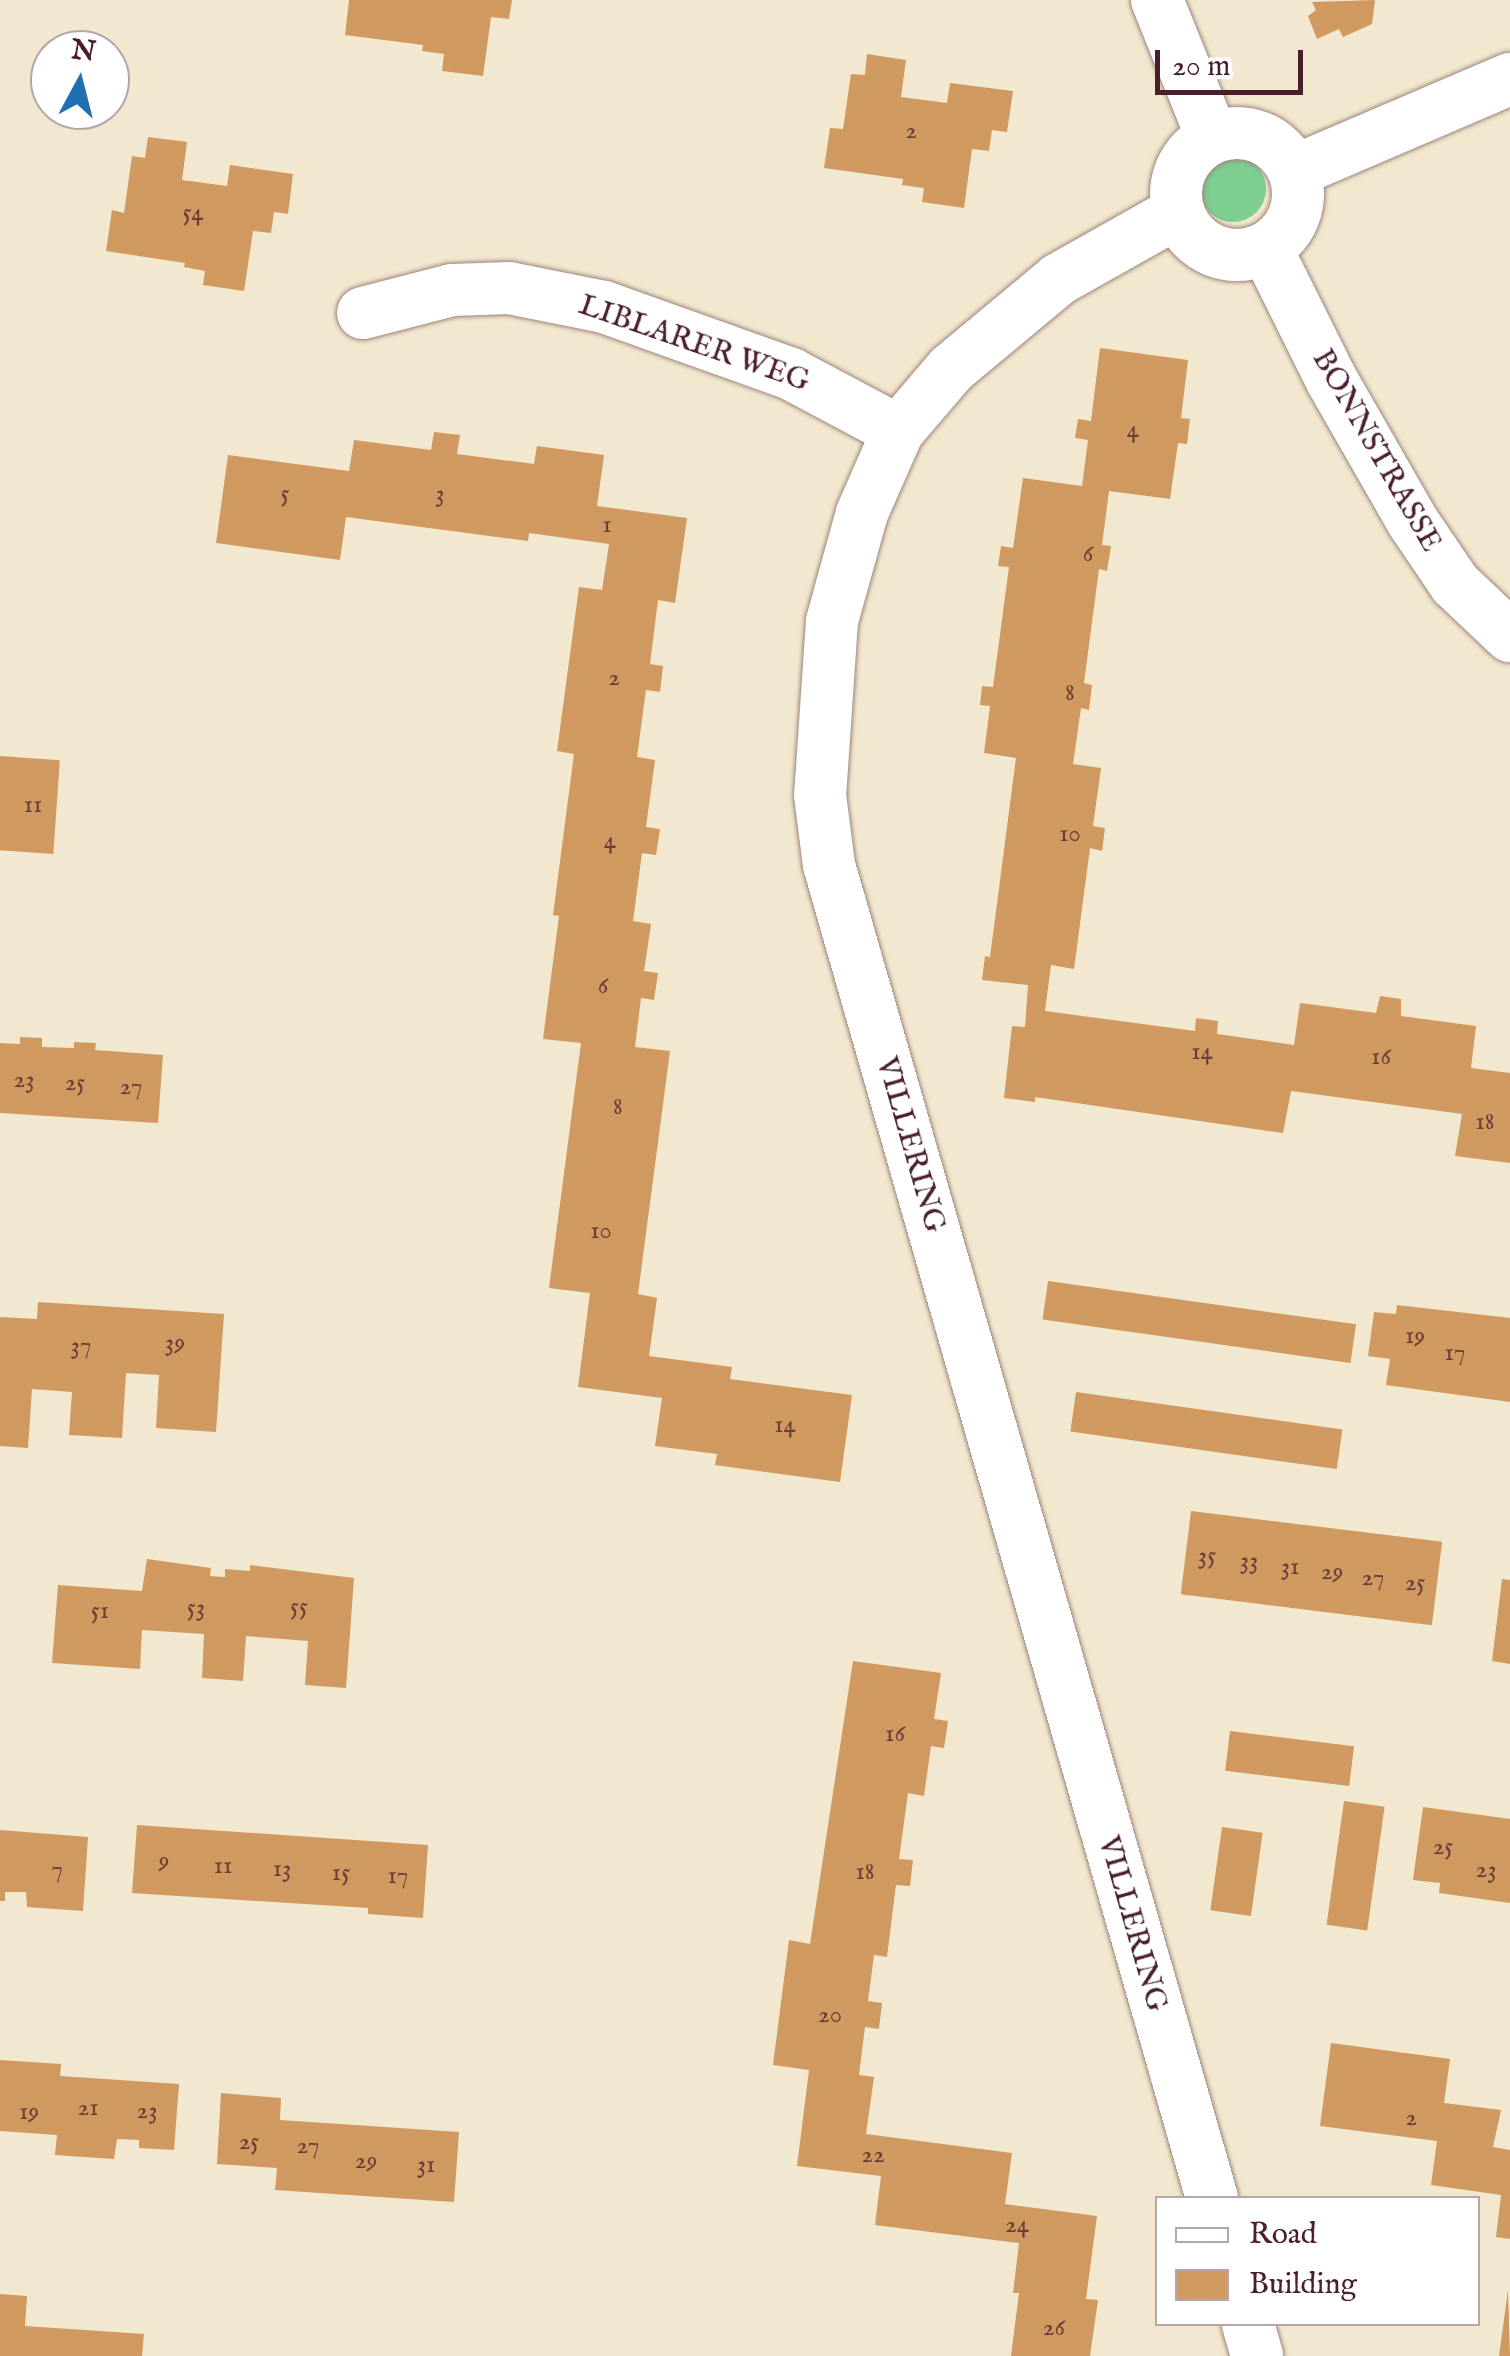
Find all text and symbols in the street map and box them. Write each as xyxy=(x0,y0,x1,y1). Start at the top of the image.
north arrow xyxy=(30,30,130,130)
scale bar xyxy=(1160,30,1308,92)
text: N xyxy=(69,33,98,71)
text: 20 m xyxy=(1172,48,1231,86)
house number: 2 xyxy=(905,116,917,146)
house number: 54 xyxy=(182,198,204,228)
street label: LIBLARER WEG xyxy=(574,288,814,400)
street label: BONNSTRASSE xyxy=(1304,343,1448,559)
house number: 4 xyxy=(1127,415,1139,445)
house number: 5 xyxy=(280,479,290,509)
house number: 3 xyxy=(435,479,445,509)
house number: 1 xyxy=(602,510,612,540)
house number: 6 xyxy=(1083,539,1093,569)
house number: 2 xyxy=(608,663,620,693)
house number: 8 xyxy=(1065,678,1075,708)
house number: 11 xyxy=(24,790,42,820)
house number: 10 xyxy=(1059,819,1081,849)
house number: 4 xyxy=(604,826,616,856)
house number: 6 xyxy=(598,971,608,1001)
house number: 14 xyxy=(1191,1037,1213,1067)
house number: 16 xyxy=(1371,1042,1391,1072)
street label: VILLERING xyxy=(868,1053,952,1237)
house number: 23 xyxy=(13,1065,35,1095)
house number: 25 xyxy=(65,1068,85,1098)
house number: 27 xyxy=(119,1072,143,1102)
house number: 8 xyxy=(613,1092,623,1122)
house number: 18 xyxy=(1475,1107,1495,1137)
house number: 10 xyxy=(590,1216,612,1246)
house number: 19 xyxy=(1405,1321,1425,1351)
house number: 39 xyxy=(165,1328,185,1358)
house number: 37 xyxy=(70,1331,92,1361)
house number: 17 xyxy=(1444,1338,1466,1368)
house number: 14 xyxy=(774,1410,796,1440)
house number: 35 xyxy=(1198,1541,1216,1571)
house number: 33 xyxy=(1240,1546,1258,1576)
house number: 31 xyxy=(1281,1552,1299,1582)
house number: 29 xyxy=(1321,1557,1343,1587)
house number: 27 xyxy=(1361,1563,1385,1593)
house number: 25 xyxy=(1405,1568,1425,1598)
house number: 55 xyxy=(290,1592,308,1622)
house number: 53 xyxy=(187,1593,205,1623)
house number: 51 xyxy=(91,1596,109,1626)
house number: 16 xyxy=(885,1719,905,1749)
street label: VILLERING xyxy=(1090,1832,1174,2016)
house number: 25 xyxy=(1433,1832,1453,1862)
house number: 9 xyxy=(159,1846,169,1876)
house number: 11 xyxy=(214,1851,232,1881)
house number: 13 xyxy=(273,1854,291,1884)
house number: 7 xyxy=(51,1855,63,1885)
house number: 23 xyxy=(1475,1855,1497,1885)
house number: 18 xyxy=(855,1857,875,1887)
house number: 15 xyxy=(332,1858,350,1888)
house number: 17 xyxy=(387,1861,409,1891)
house number: 20 xyxy=(818,2000,842,2030)
house number: 21 xyxy=(77,2093,99,2123)
house number: 23 xyxy=(136,2096,158,2126)
house number: 19 xyxy=(19,2097,39,2127)
house number: 2 xyxy=(1405,2103,1417,2133)
house number: 25 xyxy=(239,2127,259,2157)
house number: 27 xyxy=(296,2131,320,2161)
house number: 22 xyxy=(861,2140,885,2170)
house number: 29 xyxy=(355,2146,377,2176)
house number: 31 xyxy=(417,2150,435,2180)
legend xyxy=(1155,2196,1480,2326)
house number: 24 xyxy=(1005,2210,1029,2240)
text: Road xyxy=(1249,2216,1317,2254)
text: Building xyxy=(1249,2266,1357,2304)
house number: 26 xyxy=(1043,2313,1065,2343)

